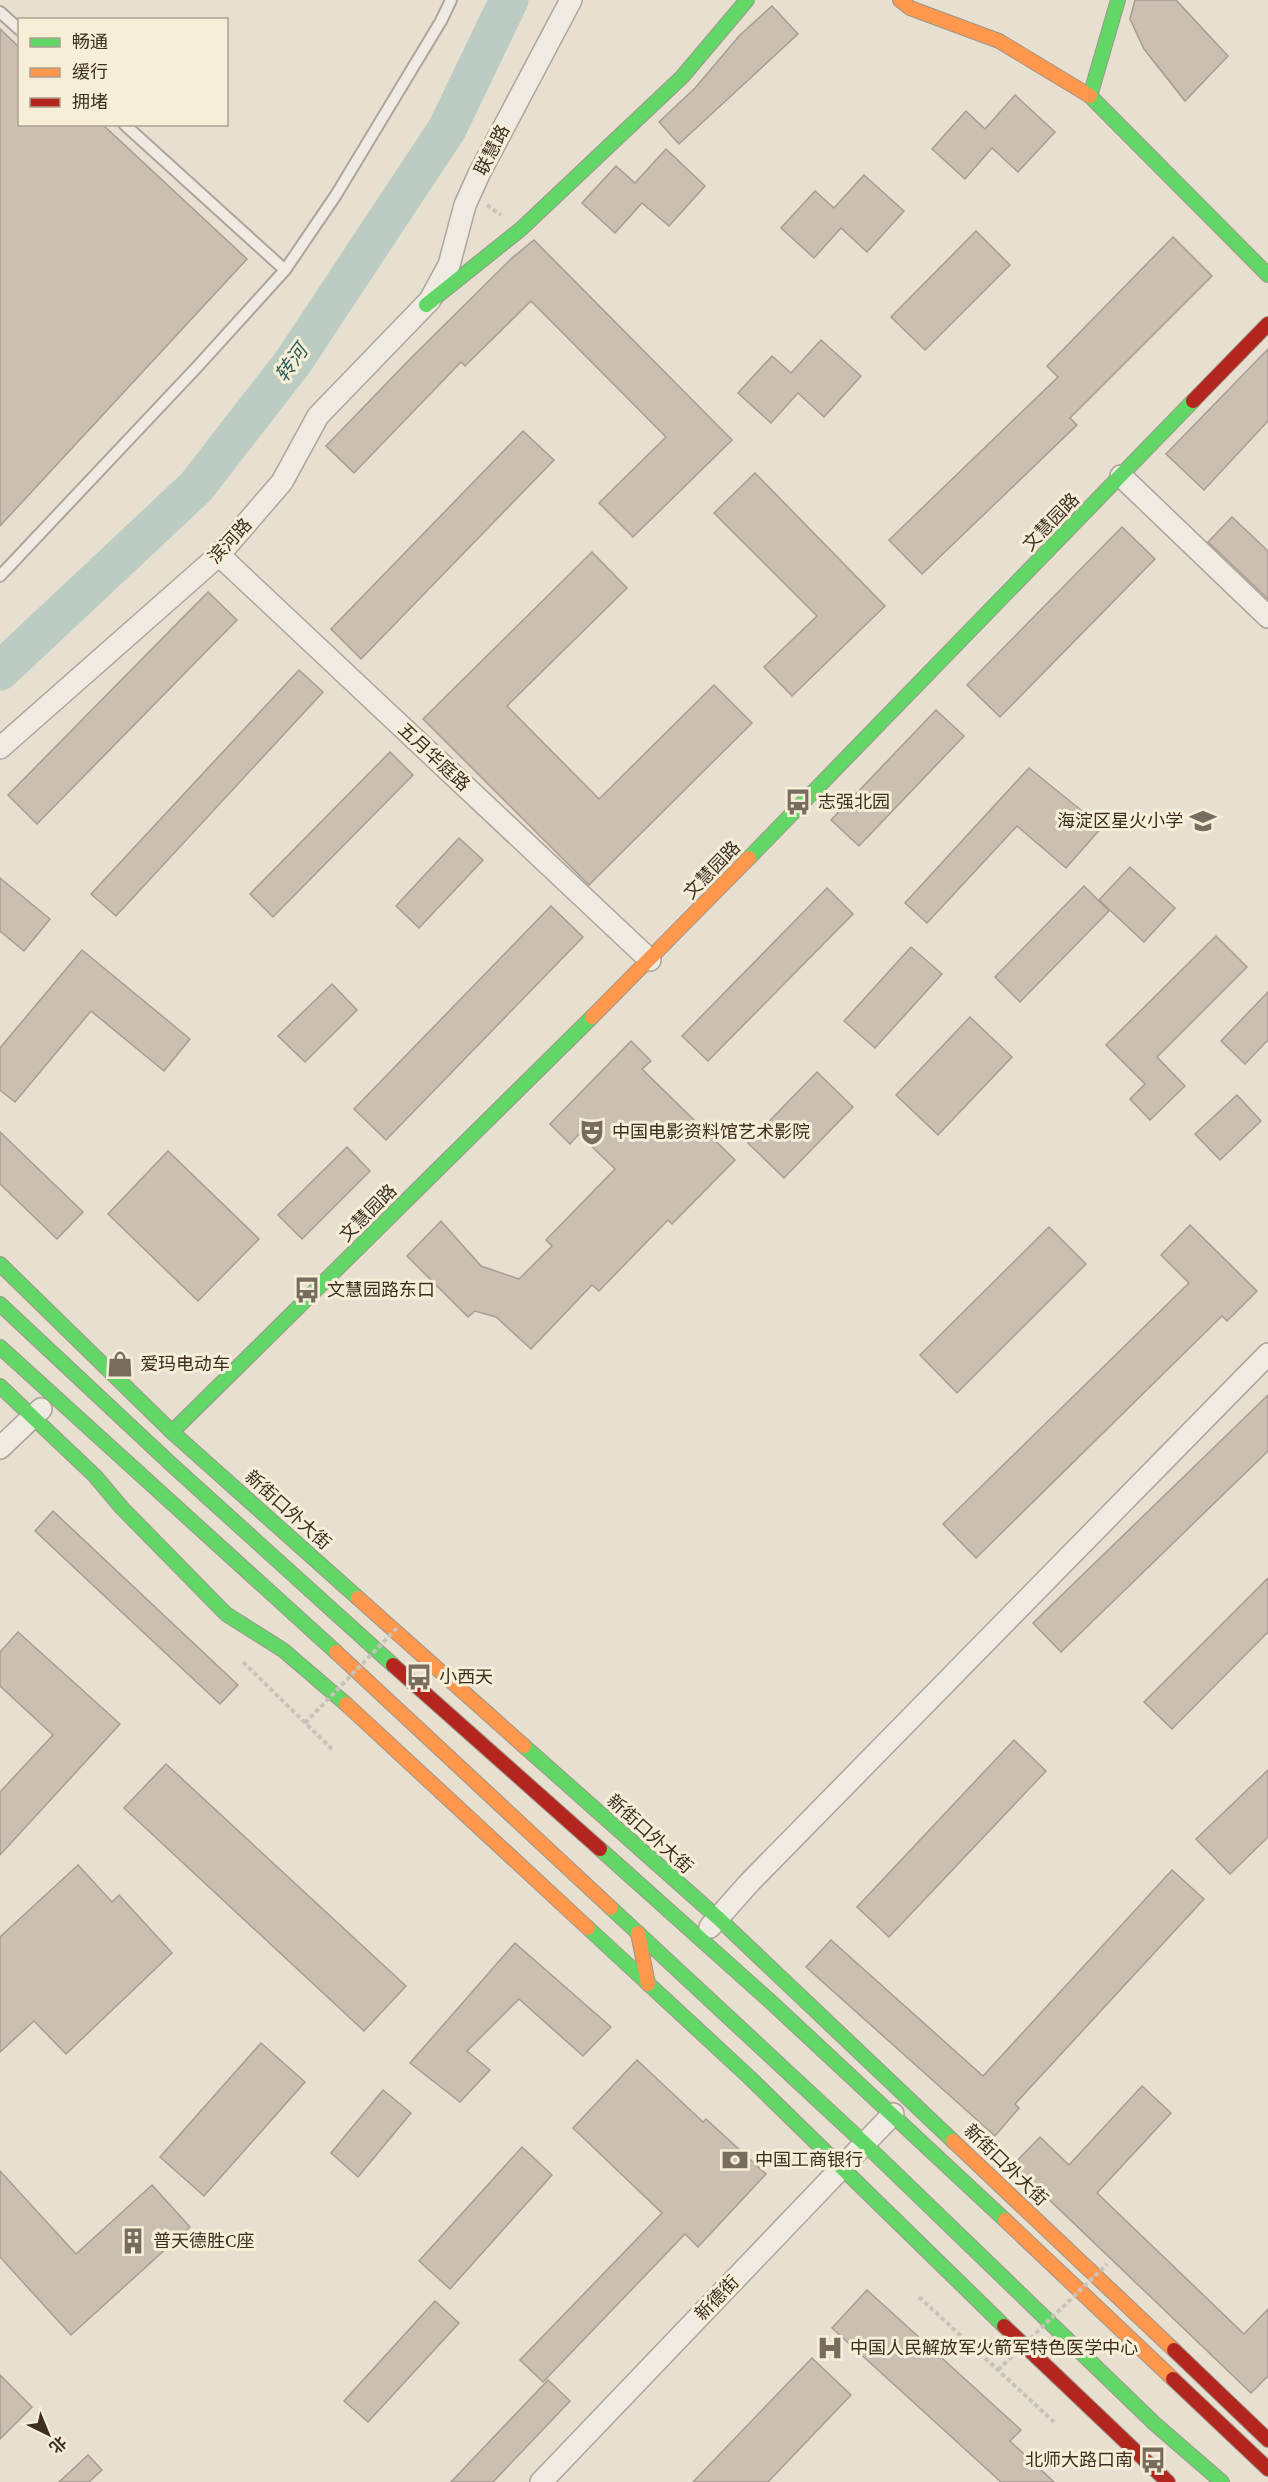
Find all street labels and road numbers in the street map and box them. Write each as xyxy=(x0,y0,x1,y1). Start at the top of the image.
street label: 联慧路 xyxy=(468,120,515,180)
street label: 文慧园路 xyxy=(1017,487,1085,556)
street label: 滨河路 xyxy=(202,512,257,569)
street label: 五月华庭路 xyxy=(393,717,476,796)
street label: 文慧园路 xyxy=(678,835,746,904)
street label: 文慧园路 xyxy=(333,1178,402,1247)
street label: 新街口外大街 xyxy=(240,1464,337,1555)
street label: 新街口外大街 xyxy=(602,1788,699,1879)
street label: 新街口外大街 xyxy=(959,2118,1054,2211)
street label: 新德街 xyxy=(689,2270,744,2326)

